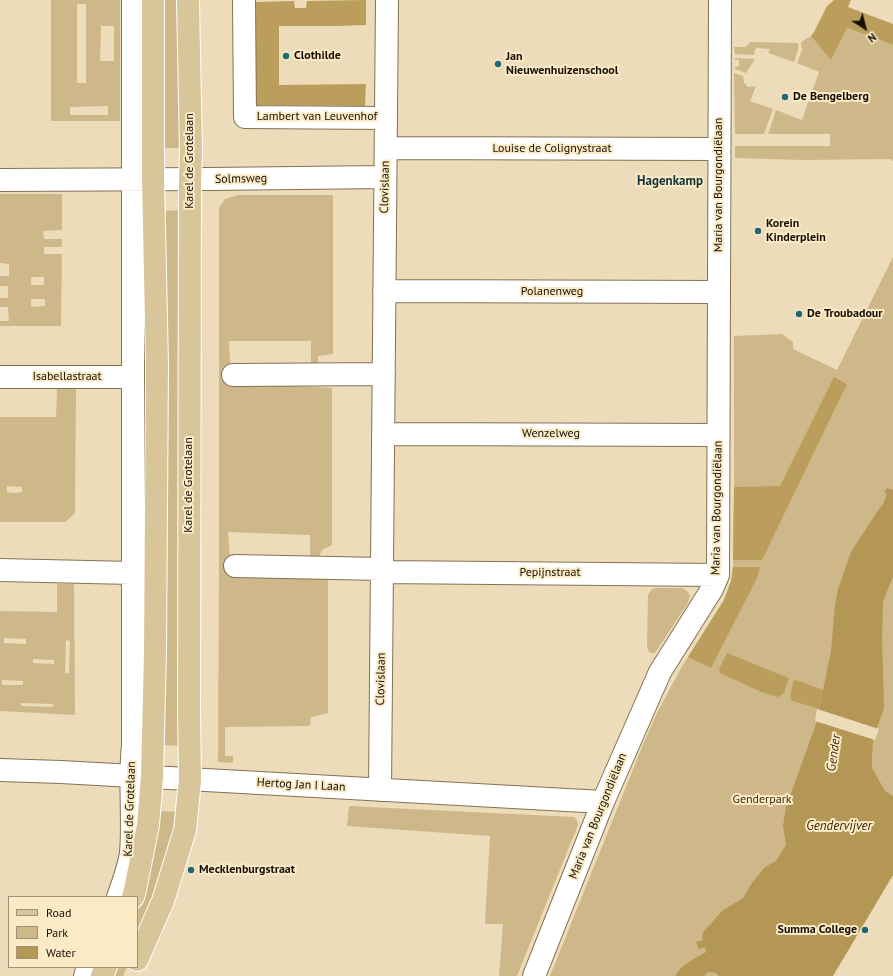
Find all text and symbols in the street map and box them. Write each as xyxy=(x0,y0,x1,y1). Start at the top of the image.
north arrow xyxy=(845,8,885,48)
text: N xyxy=(865,30,879,45)
place label: Clothilde xyxy=(294,49,341,63)
place label: Jan Nieuwenhuizenschool xyxy=(506,50,618,78)
marker: Clothilde xyxy=(281,51,291,61)
marker: Jan Nieuwenhuizenschool xyxy=(493,59,503,69)
place label: De Bengelberg xyxy=(793,90,869,104)
marker: De Bengelberg xyxy=(780,92,790,102)
street label: Lambert van Leuvenhof xyxy=(257,110,377,124)
street label: Karel de Grotelaan xyxy=(183,113,197,209)
street label: Maria van Bourgondiëlaan xyxy=(712,118,726,252)
street label: Louise de Colignystraat xyxy=(492,142,612,156)
street label: Clovislaan xyxy=(377,161,393,213)
street label: Solmsweg xyxy=(215,171,267,187)
district label: Hagenkamp xyxy=(637,173,703,189)
place label: Korein Kinderplein xyxy=(766,217,826,245)
marker: Korein Kinderplein xyxy=(753,226,763,236)
street label: Polanenweg xyxy=(521,285,583,299)
place label: De Troubadour xyxy=(807,307,883,321)
marker: De Troubadour xyxy=(794,309,804,319)
street label: Isabellastraat xyxy=(32,370,102,384)
street label: Wenzelweg xyxy=(522,427,580,441)
street label: Karel de Grotelaan xyxy=(182,437,196,533)
street label: Maria van Bourgondiëlaan xyxy=(709,441,725,575)
street label: Pepijnstraat xyxy=(519,566,581,580)
street label: Clovislaan xyxy=(373,653,389,705)
water label: Gender xyxy=(824,733,844,773)
street label: Maria van Bourgondiëlaan xyxy=(566,751,630,881)
street label: Karel de Grotelaan xyxy=(121,761,139,857)
street label: Hertog Jan I Laan xyxy=(256,775,346,795)
park label: Genderpark xyxy=(733,793,791,807)
water label: Gendervijver xyxy=(806,818,872,834)
place label: Mecklenburgstraat xyxy=(199,863,295,877)
marker: Mecklenburgstraat xyxy=(186,865,196,875)
legend xyxy=(8,896,138,968)
text: Road xyxy=(46,905,71,920)
place label: Summa College xyxy=(778,923,857,937)
text: Park xyxy=(46,925,68,940)
marker: Summa College xyxy=(860,925,870,935)
text: Water xyxy=(46,945,76,960)

